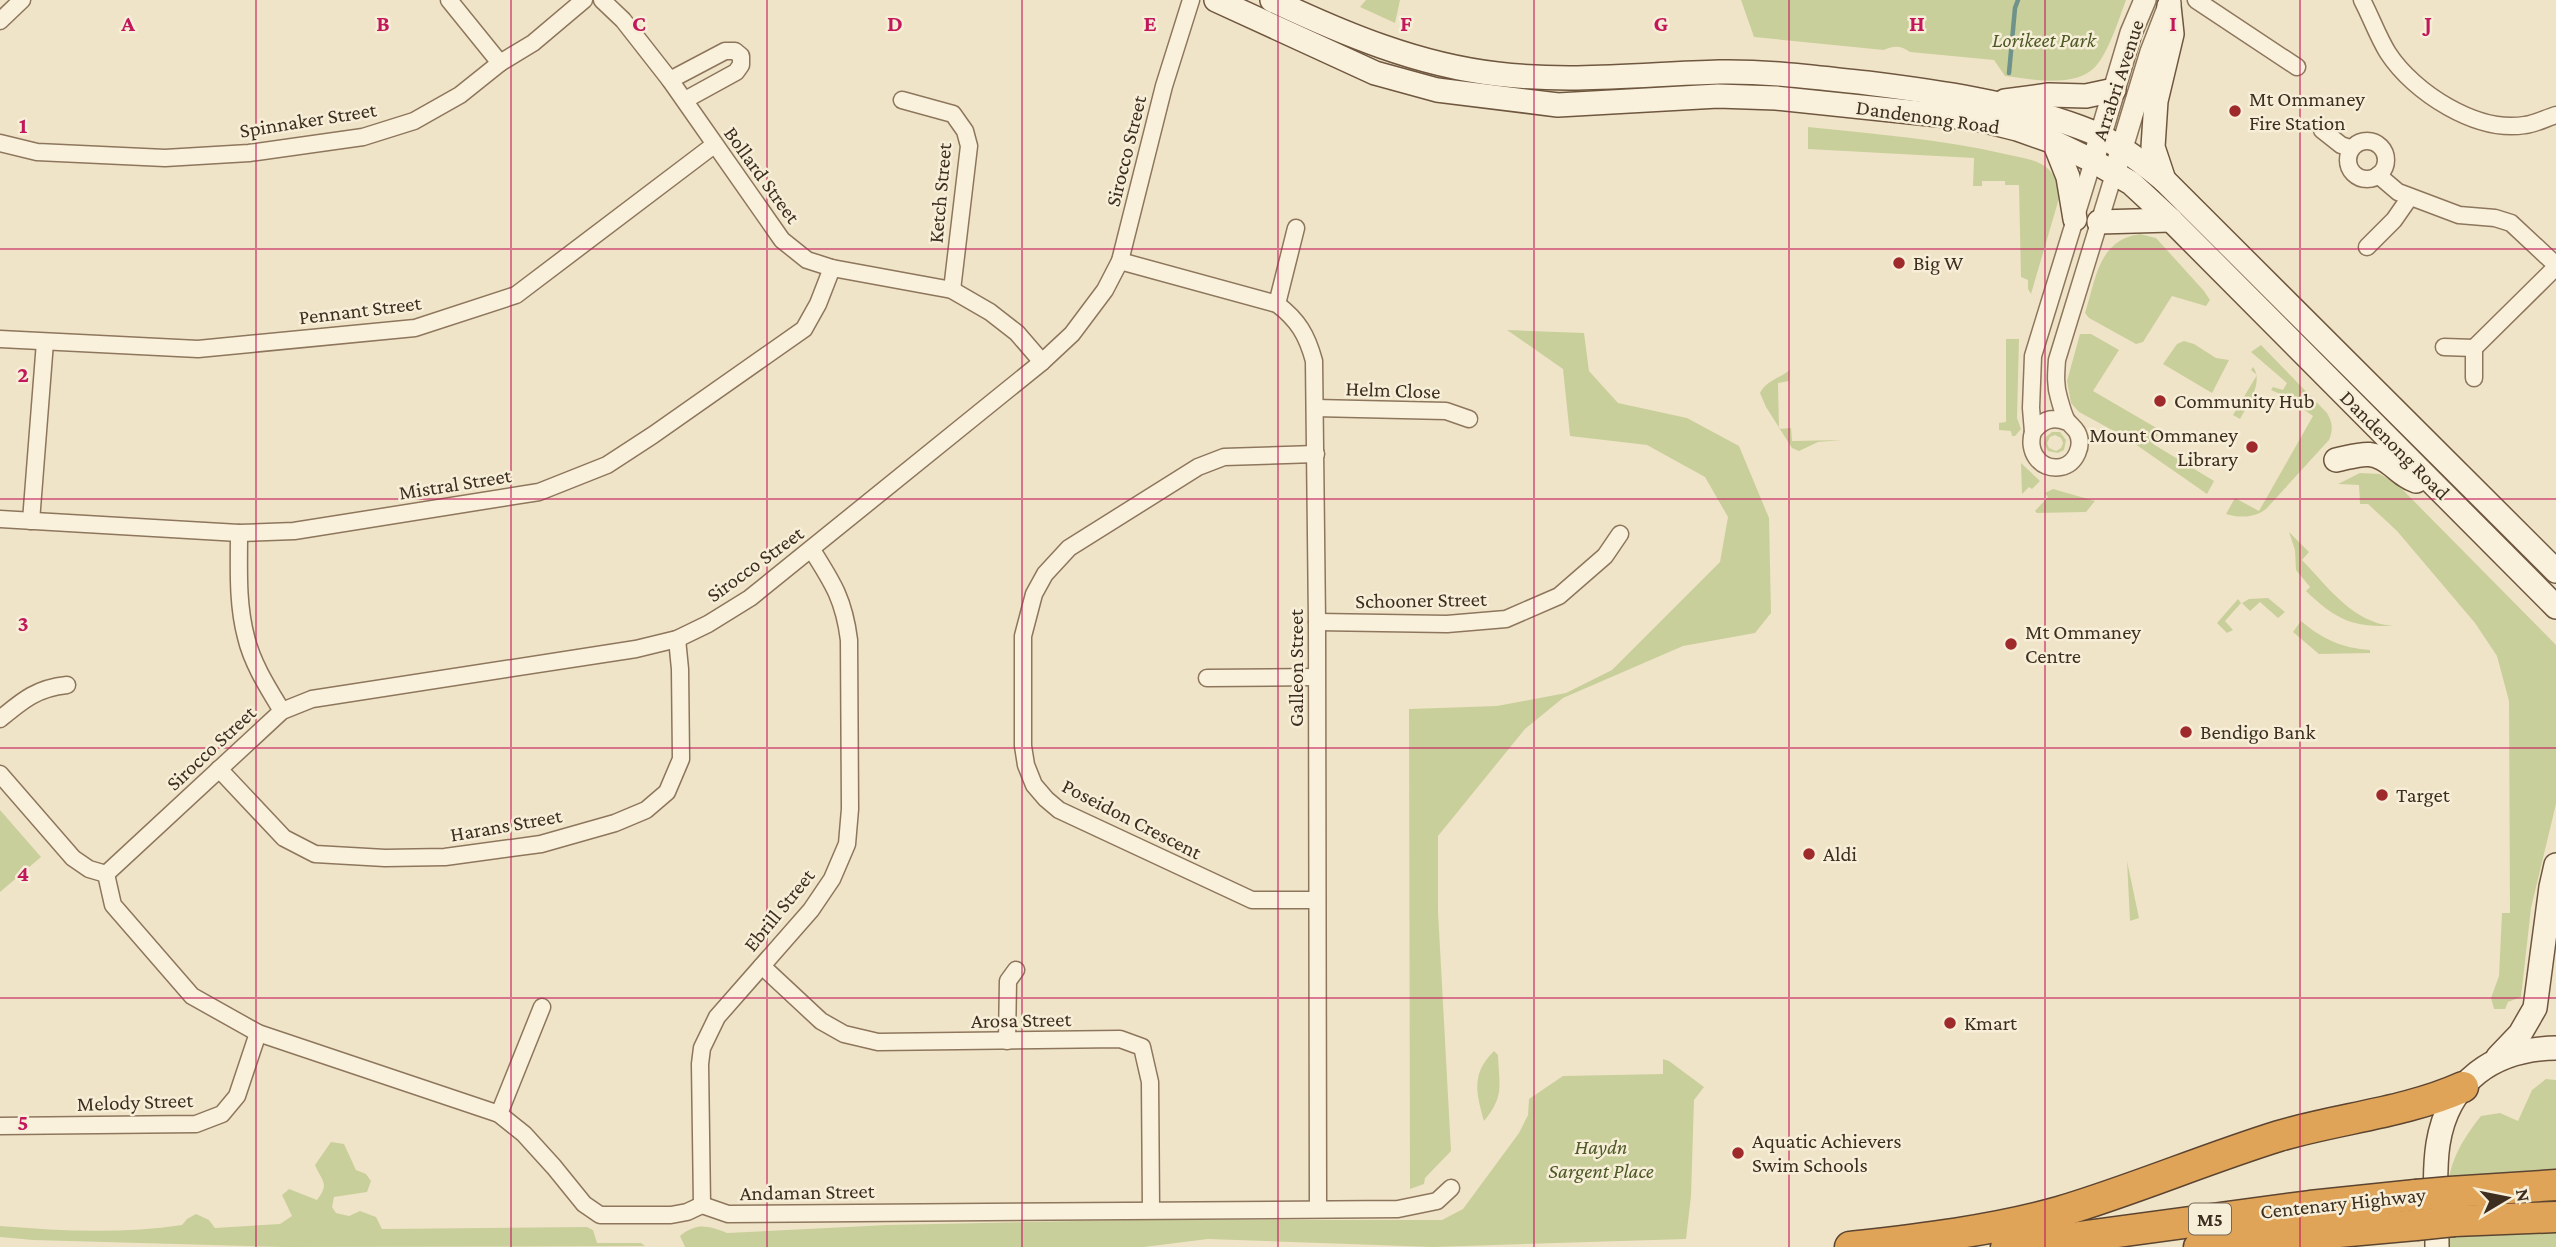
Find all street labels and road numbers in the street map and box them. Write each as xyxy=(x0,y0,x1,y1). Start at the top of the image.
street label: Arrabri Avenue xyxy=(2087,17,2149,143)
street label: Sirocco Street xyxy=(1101,92,1152,209)
street label: Dandenong Road xyxy=(1855,95,2001,139)
street label: Spinnaker Street xyxy=(238,97,379,143)
street label: Bollard Street xyxy=(719,122,806,229)
street label: Ketch Street xyxy=(924,141,956,244)
street label: Pennant Street xyxy=(297,290,424,329)
street label: Helm Close xyxy=(1345,376,1441,404)
street label: Dandenong Road xyxy=(2335,385,2455,505)
street label: Mistral Street xyxy=(397,463,514,505)
street label: Sirocco Street xyxy=(702,520,809,607)
street label: Schooner Street xyxy=(1355,587,1488,613)
street label: Galleon Street xyxy=(1284,608,1308,727)
street label: Sirocco Street xyxy=(161,700,261,795)
street label: Poseidon Crescent xyxy=(1058,774,1207,865)
street label: Harans Street xyxy=(448,803,565,847)
street label: Ebrill Street xyxy=(738,863,820,956)
street label: Arosa Street xyxy=(971,1007,1072,1033)
street label: Melody Street xyxy=(76,1088,195,1116)
street label: Andaman Street xyxy=(739,1179,876,1205)
street label: Centenary Highway xyxy=(2259,1182,2427,1224)
road number: M5 xyxy=(2189,1204,2231,1234)

